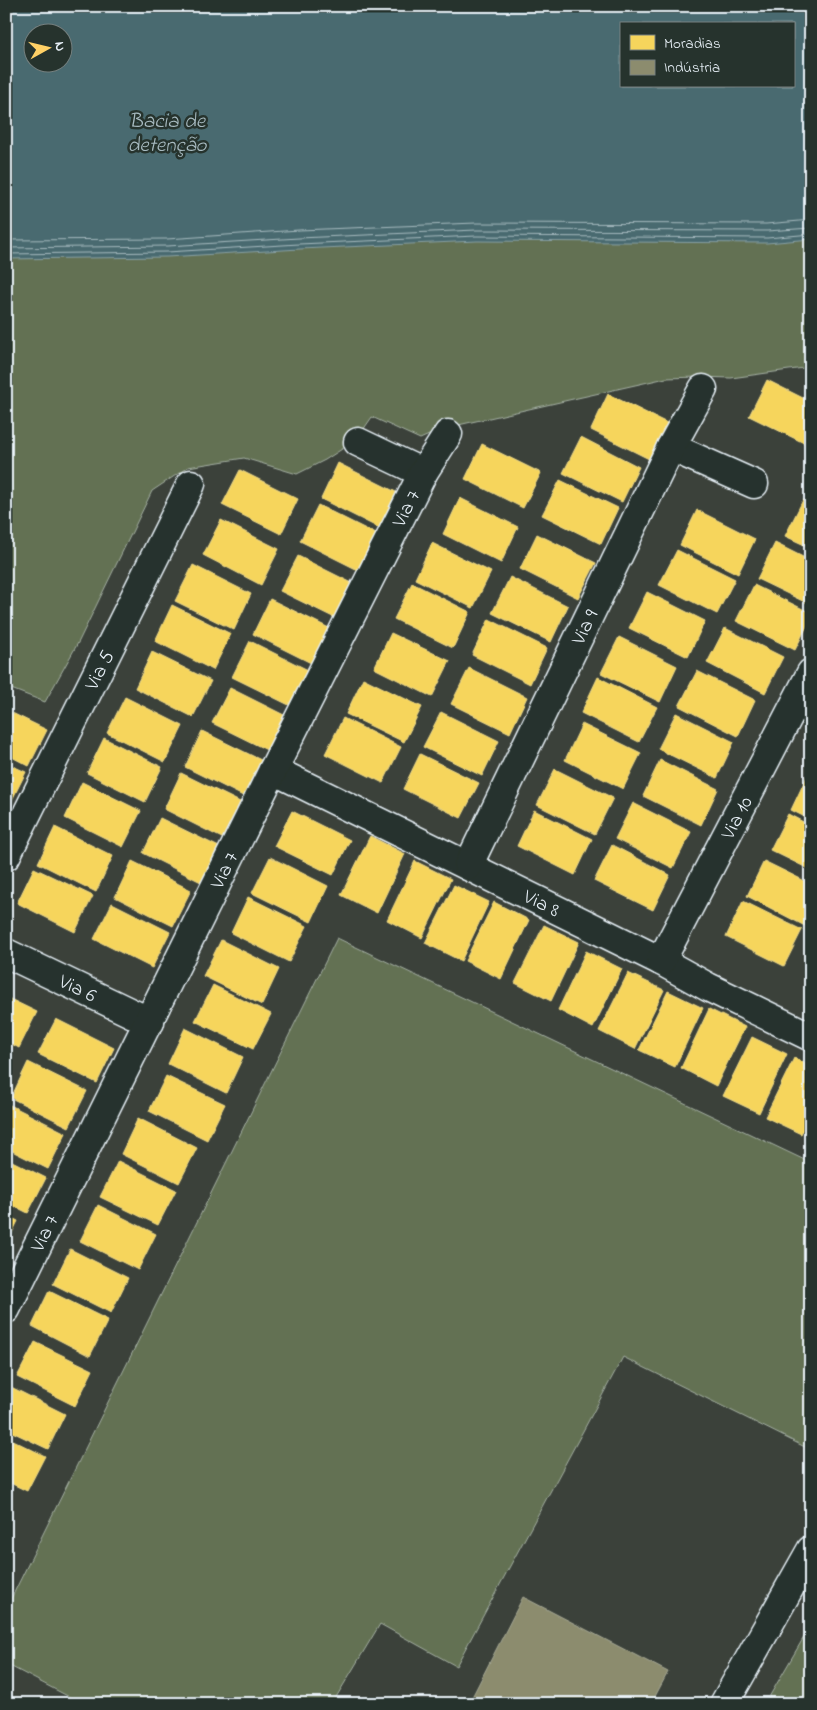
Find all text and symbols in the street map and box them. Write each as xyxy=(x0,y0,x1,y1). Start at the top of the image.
north arrow xyxy=(22,22,72,72)
legend xyxy=(620,22,794,88)
text: Moradias xyxy=(664,33,721,55)
text: N xyxy=(48,40,70,53)
text: Indústria xyxy=(664,57,720,79)
water label: Bacia de detenção xyxy=(128,107,208,161)
street label: Via 7 xyxy=(386,486,429,534)
street label: Via 9 xyxy=(565,605,607,651)
street label: Via 5 xyxy=(78,646,123,697)
street label: Via 10 xyxy=(714,792,761,846)
street label: Via 7 xyxy=(204,848,247,895)
street label: Via 8 xyxy=(517,883,564,926)
street label: Via 6 xyxy=(52,968,101,1011)
street label: Via 7 xyxy=(24,1210,67,1258)

